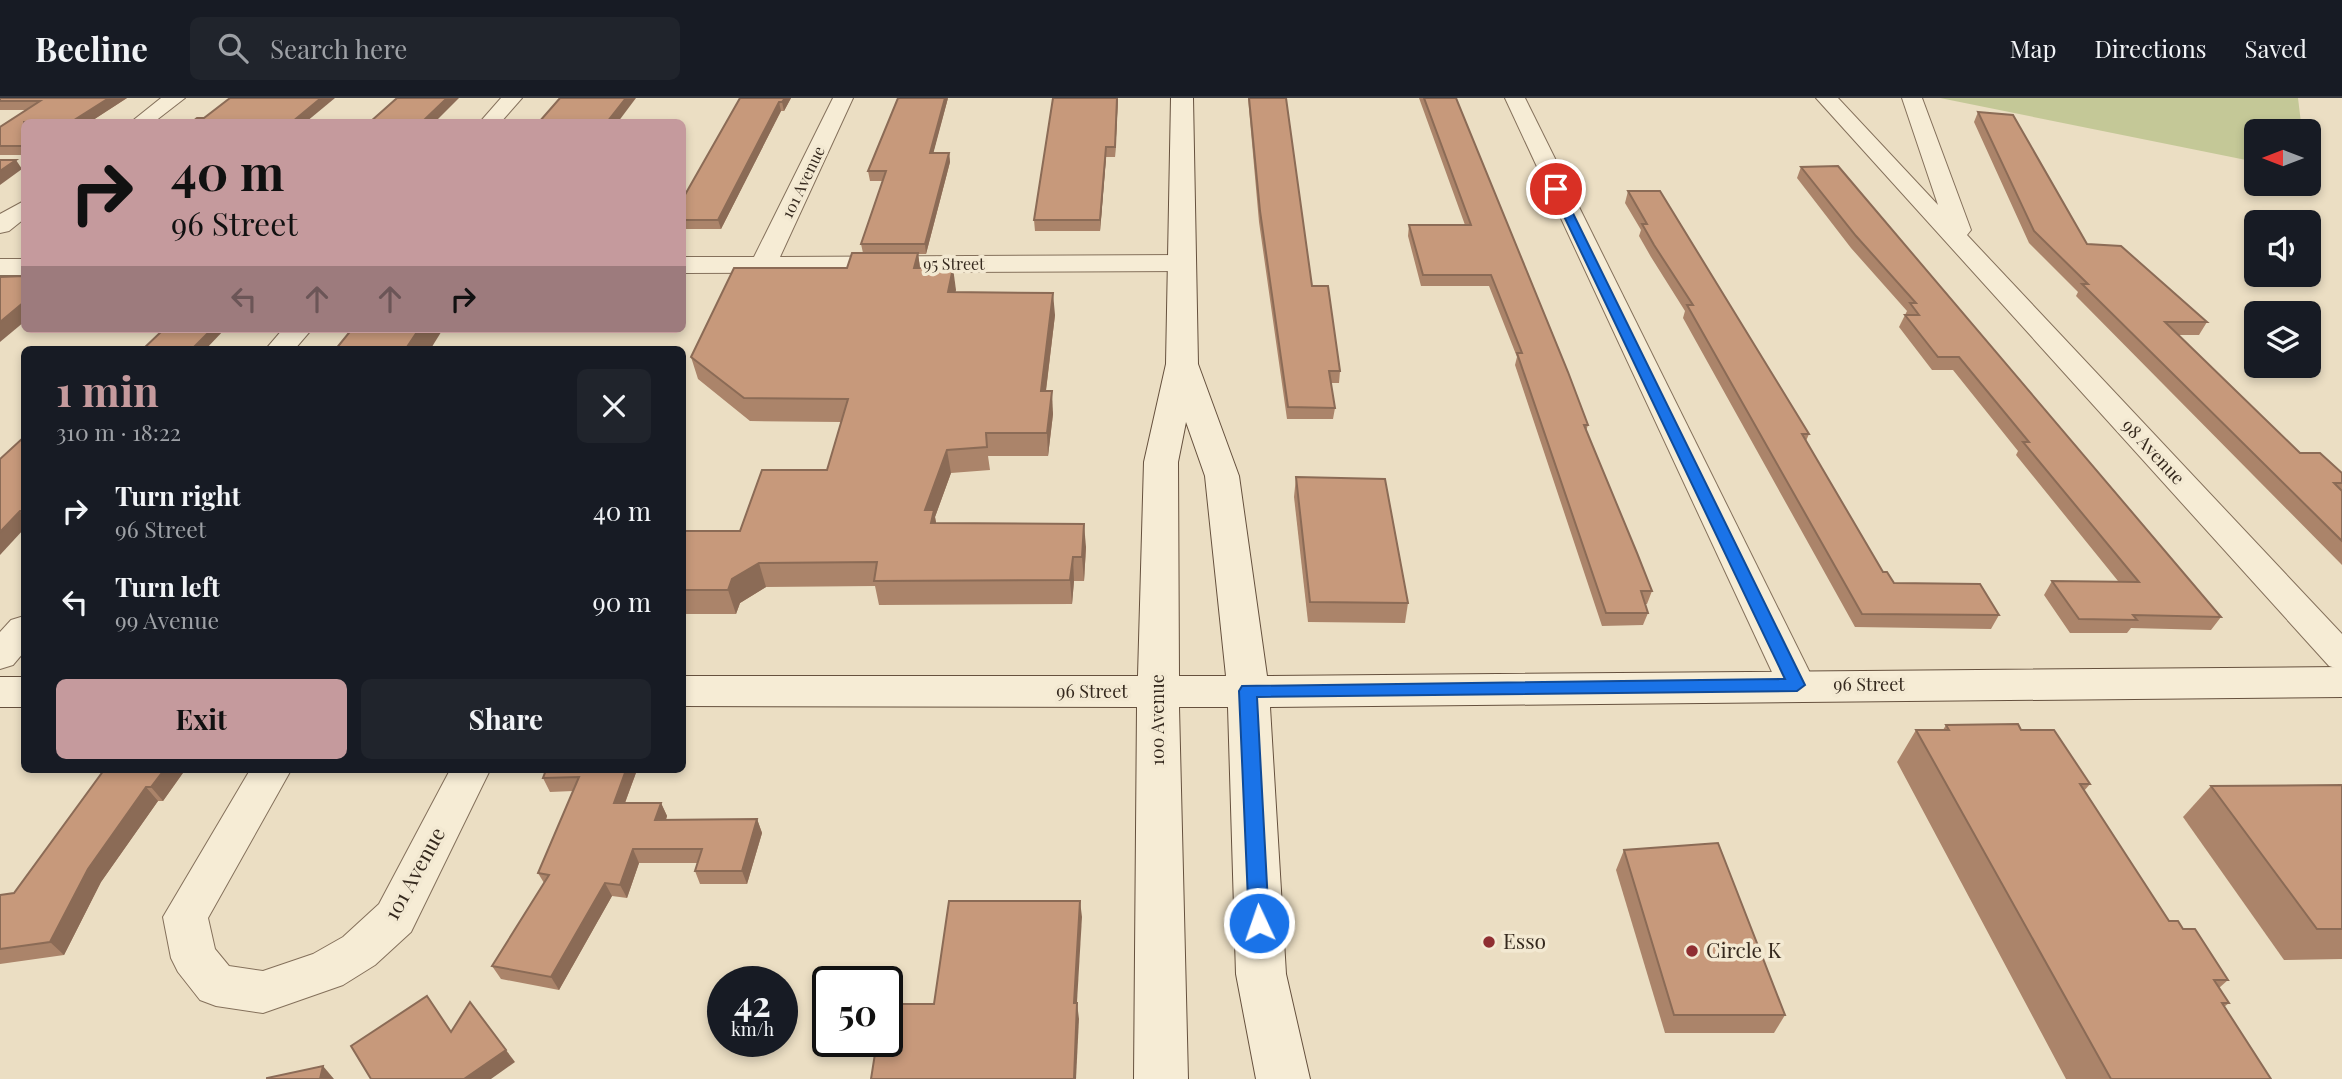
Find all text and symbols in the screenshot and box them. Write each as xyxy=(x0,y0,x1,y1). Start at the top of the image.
search box xyxy=(190,17,680,80)
text: Beeline xyxy=(35,26,148,70)
icon: search xyxy=(214,29,252,67)
text: Search here xyxy=(270,31,407,66)
text: Map xyxy=(2010,32,2056,64)
text: Directions xyxy=(2094,32,2207,64)
text: Saved xyxy=(2245,32,2307,64)
north arrow xyxy=(2244,119,2320,196)
map controls xyxy=(2244,119,2321,378)
text: 40 m xyxy=(171,138,284,203)
street label: 101 Avenue xyxy=(776,142,829,221)
icon: right xyxy=(56,147,147,238)
pin xyxy=(1526,159,1586,219)
icon: arrive xyxy=(1537,170,1575,208)
text: 96 Street xyxy=(171,201,298,244)
button: sound xyxy=(2244,210,2321,287)
street label: 95 Street xyxy=(923,253,985,274)
icon: left xyxy=(225,280,263,318)
icon: ahead xyxy=(298,280,336,318)
icon: ahead xyxy=(371,280,409,318)
icon: right xyxy=(444,280,482,318)
button: layers xyxy=(2244,301,2321,378)
text: 1 min xyxy=(56,362,159,418)
button: close xyxy=(577,369,651,443)
street label: 98 Avenue xyxy=(2117,413,2190,489)
text: 310 m · 18:22 xyxy=(56,416,181,447)
text: Turn right xyxy=(115,478,241,513)
icon: right xyxy=(56,492,94,530)
text: 40 m xyxy=(593,493,651,528)
text: 96 Street xyxy=(115,513,206,544)
text: Turn left xyxy=(115,569,220,604)
icon: left xyxy=(56,583,94,621)
text: 90 m xyxy=(593,584,651,619)
text: 99 Avenue xyxy=(115,604,219,635)
street label: 96 Street xyxy=(1833,672,1905,696)
street label: 100 Avenue xyxy=(1145,674,1169,766)
button: Exit xyxy=(56,679,347,759)
button: Share xyxy=(361,679,651,759)
street label: 96 Street xyxy=(1056,679,1128,703)
street label: 101 Avenue xyxy=(376,822,450,924)
position arrow xyxy=(1222,886,1296,960)
place label: Esso xyxy=(1503,926,1546,954)
marker: Esso xyxy=(1481,934,1497,950)
place label: Circle K xyxy=(1706,935,1781,963)
marker: Circle K xyxy=(1684,943,1700,959)
speed limit sign: 50 xyxy=(812,966,903,1057)
text: 42 xyxy=(734,979,771,1026)
text: km/h xyxy=(731,1017,774,1041)

